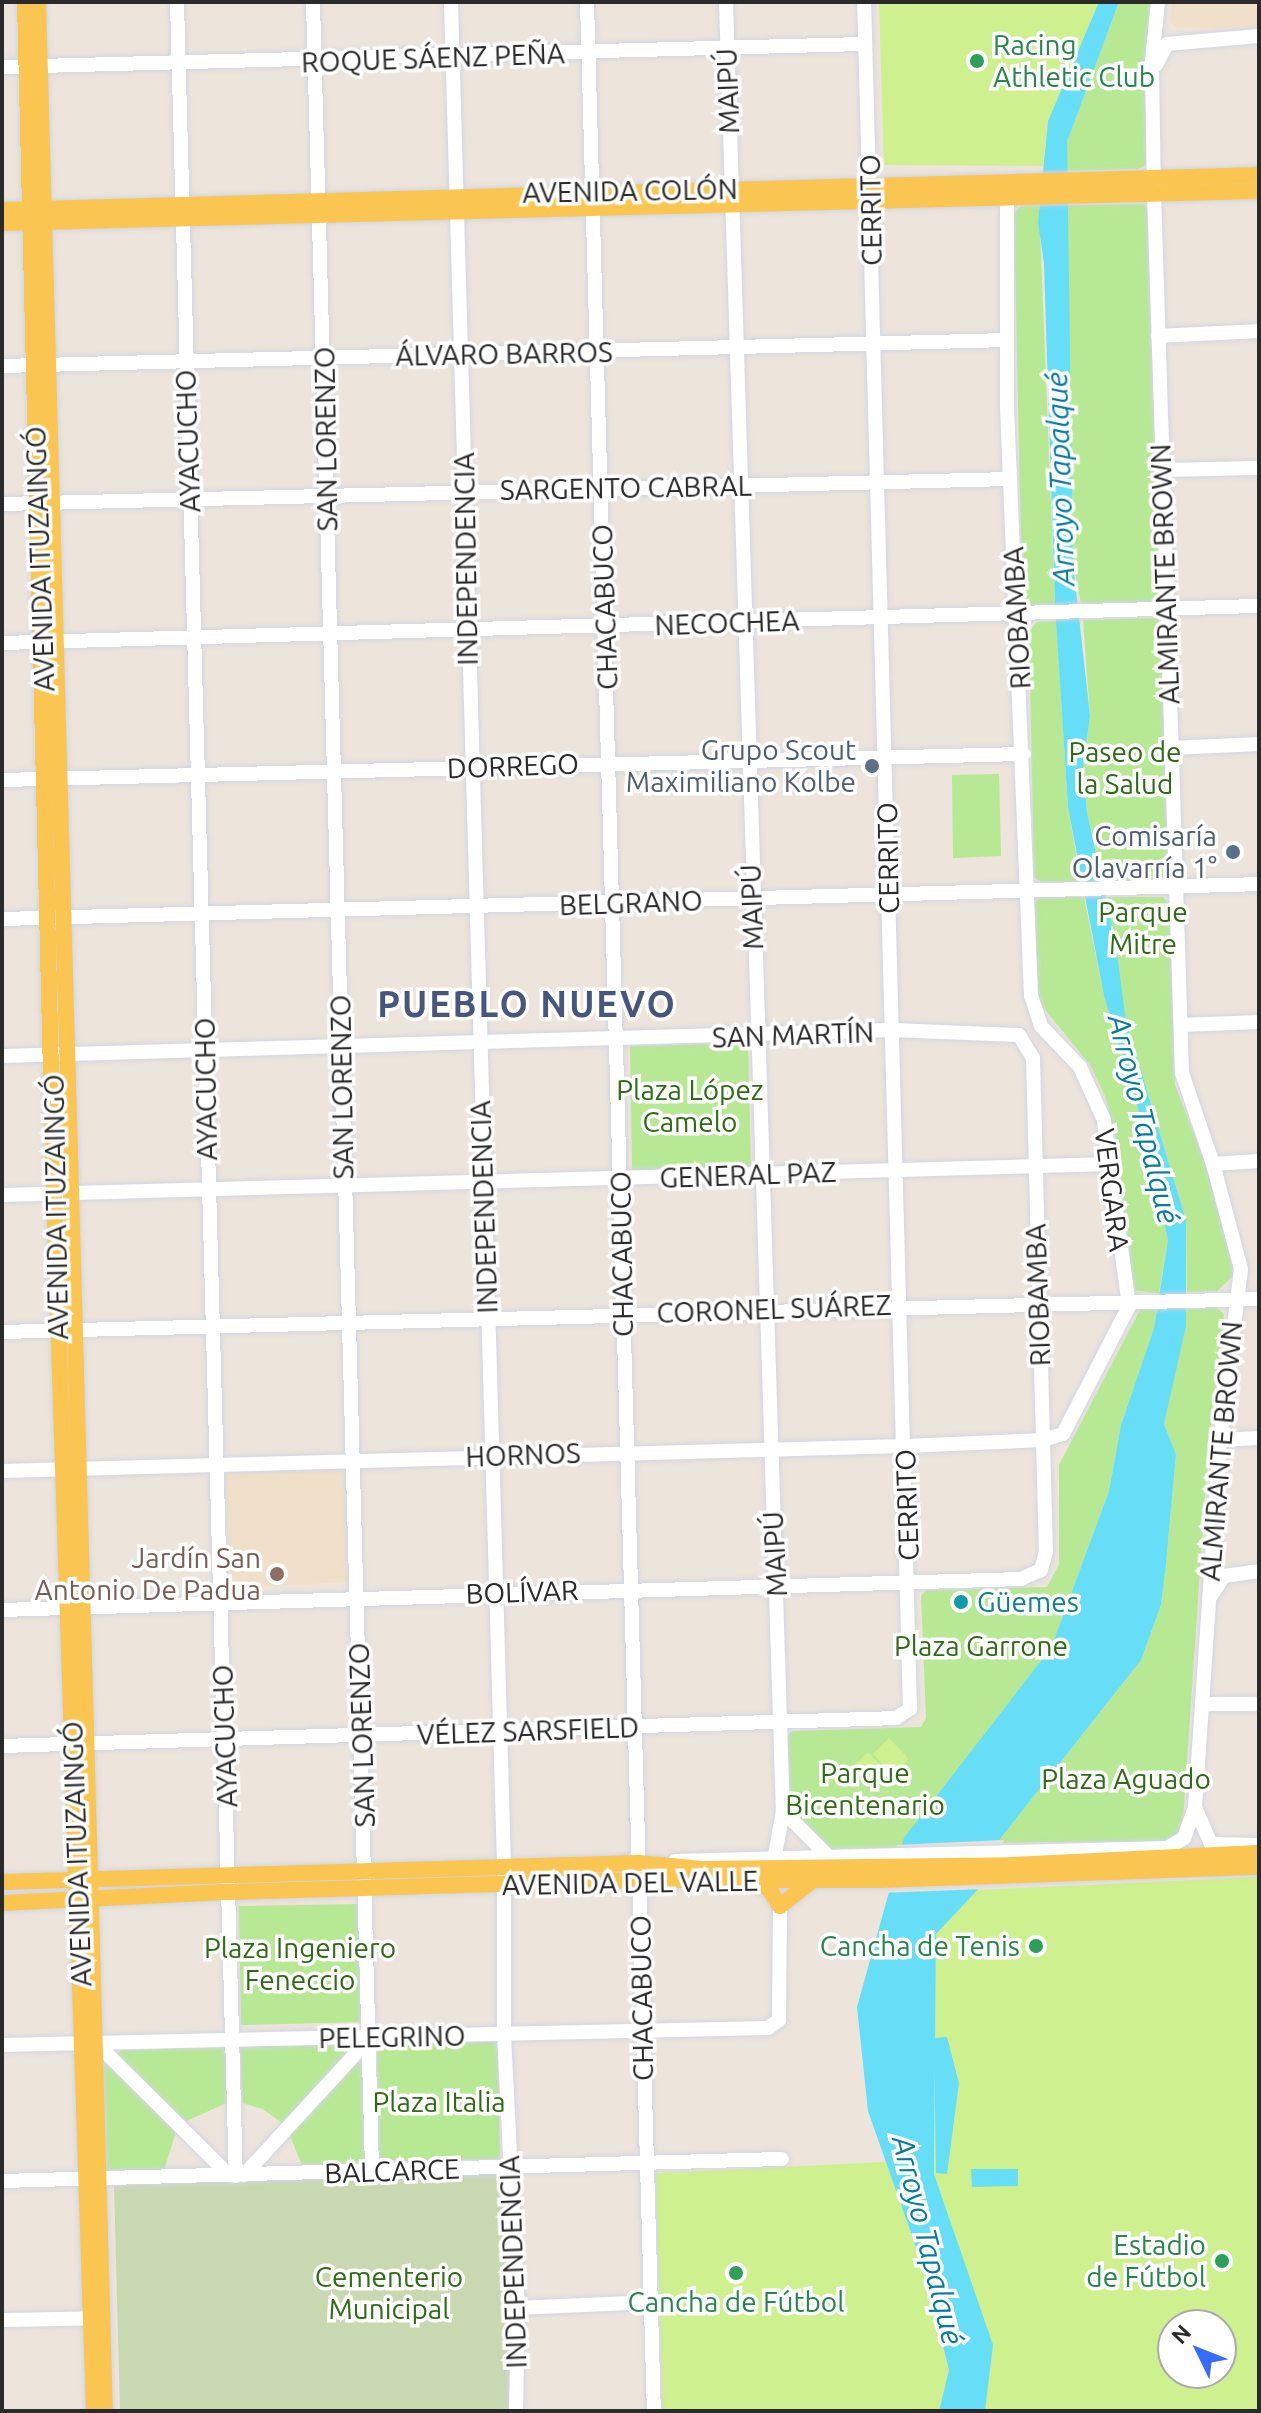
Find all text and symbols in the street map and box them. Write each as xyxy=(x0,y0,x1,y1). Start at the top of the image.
place label: Racing Athletic Club xyxy=(993,28,1155,94)
street label: ROQUE SÁENZ PEÑA xyxy=(301,37,565,79)
street label: MAIPÚ xyxy=(710,48,746,134)
marker: Racing Athletic Club xyxy=(968,52,986,70)
street label: CERRITO xyxy=(853,154,889,266)
street label: AVENIDA COLÓN xyxy=(522,172,738,210)
street label: ÁLVARO BARROS xyxy=(395,335,613,373)
street label: SAN LORENZO xyxy=(308,346,344,532)
street label: AYACUCHO xyxy=(169,369,207,513)
water label: Arroyo Tapalqué xyxy=(1038,371,1082,587)
street label: AVENIDA ITUZAINGÓ xyxy=(19,426,61,692)
street label: ALMIRANTE BROWN xyxy=(1144,443,1186,705)
street label: INDEPENDENCIA xyxy=(447,452,485,666)
street label: SARGENTO CABRAL xyxy=(500,469,752,507)
street label: CHACABUCO xyxy=(585,523,625,691)
street label: RIOBAMBA xyxy=(996,546,1038,690)
street label: NECOCHEA xyxy=(654,604,800,642)
place label: Grupo Scout Maximiliano Kolbe xyxy=(626,733,856,799)
park label: Paseo de la Salud xyxy=(1068,735,1182,801)
street label: DORREGO xyxy=(446,747,580,785)
marker: Grupo Scout Maximiliano Kolbe xyxy=(863,757,881,775)
street label: CERRITO xyxy=(870,802,906,914)
place label: Comisaría Olavarría 1° xyxy=(1072,819,1217,885)
marker: Comisaría Olavarría 1° xyxy=(1224,843,1242,861)
street label: MAIPÚ xyxy=(734,864,770,950)
street label: BELGRANO xyxy=(559,884,703,922)
park label: Parque Mitre xyxy=(1098,895,1188,961)
district label: PUEBLO NUEVO xyxy=(377,982,677,1026)
street label: SAN LORENZO xyxy=(324,994,360,1180)
water label: Arroyo Tapalqué xyxy=(1101,1011,1187,1227)
street label: SAN MARTÍN xyxy=(711,1015,875,1055)
street label: AYACUCHO xyxy=(188,1017,224,1161)
park label: Plaza López Camelo xyxy=(616,1073,764,1139)
street label: AVENIDA ITUZAINGÓ xyxy=(37,1074,75,1340)
street label: INDEPENDENCIA xyxy=(463,1100,505,1314)
street label: VERGARA xyxy=(1088,1126,1136,1254)
street label: GENERAL PAZ xyxy=(659,1155,837,1195)
street label: CHACABUCO xyxy=(604,1171,640,1337)
street label: RIOBAMBA xyxy=(1019,1223,1057,1367)
street label: CORONEL SUÁREZ xyxy=(656,1288,892,1330)
street label: ALMIRANTE BROWN xyxy=(1193,1320,1249,1582)
street label: HORNOS xyxy=(465,1436,581,1474)
street label: CERRITO xyxy=(888,1449,926,1561)
street label: MAIPÚ xyxy=(756,1510,794,1598)
place label: Jardín San Antonio De Padua xyxy=(35,1541,261,1607)
marker: Jardín San Antonio De Padua xyxy=(268,1565,286,1583)
street label: BOLÍVAR xyxy=(465,1573,579,1611)
place label: Güemes xyxy=(977,1585,1079,1619)
marker: Güemes xyxy=(952,1593,970,1611)
park label: Plaza Garrone xyxy=(894,1629,1068,1663)
street label: SAN LORENZO xyxy=(342,1642,382,1828)
street label: AYACUCHO xyxy=(206,1664,244,1808)
street label: VÉLEZ SARSFIELD xyxy=(416,1710,640,1752)
street label: AVENIDA ITUZAINGÓ xyxy=(56,1721,98,1987)
park label: Parque Bicentenario xyxy=(785,1756,945,1822)
park label: Plaza Aguado xyxy=(1041,1762,1211,1796)
street label: AVENIDA DEL VALLE xyxy=(502,1864,758,1902)
street label: CHACABUCO xyxy=(624,1915,660,2081)
place label: Cancha de Tenis xyxy=(820,1929,1020,1963)
park label: Plaza Ingeniero Feneccio xyxy=(204,1931,396,1997)
marker: Cancha de Tenis xyxy=(1027,1937,1045,1955)
street label: PELEGRINO xyxy=(318,2019,466,2055)
park label: Plaza Italia xyxy=(372,2085,506,2119)
water label: Arroyo Tapalqué xyxy=(885,2132,971,2348)
street label: BALCARCE xyxy=(324,2152,460,2190)
street label: INDEPENDENCIA xyxy=(492,2155,534,2369)
place label: Estadio de Fútbol xyxy=(1086,2228,1206,2294)
marker: Estadio de Fútbol xyxy=(1213,2252,1231,2270)
park label: Cementerio Municipal xyxy=(315,2260,463,2326)
marker: Cancha de Fútbol xyxy=(727,2264,745,2282)
place label: Cancha de Fútbol xyxy=(627,2285,845,2319)
north arrow xyxy=(1157,2309,1237,2389)
text: N xyxy=(1166,2319,1195,2348)

